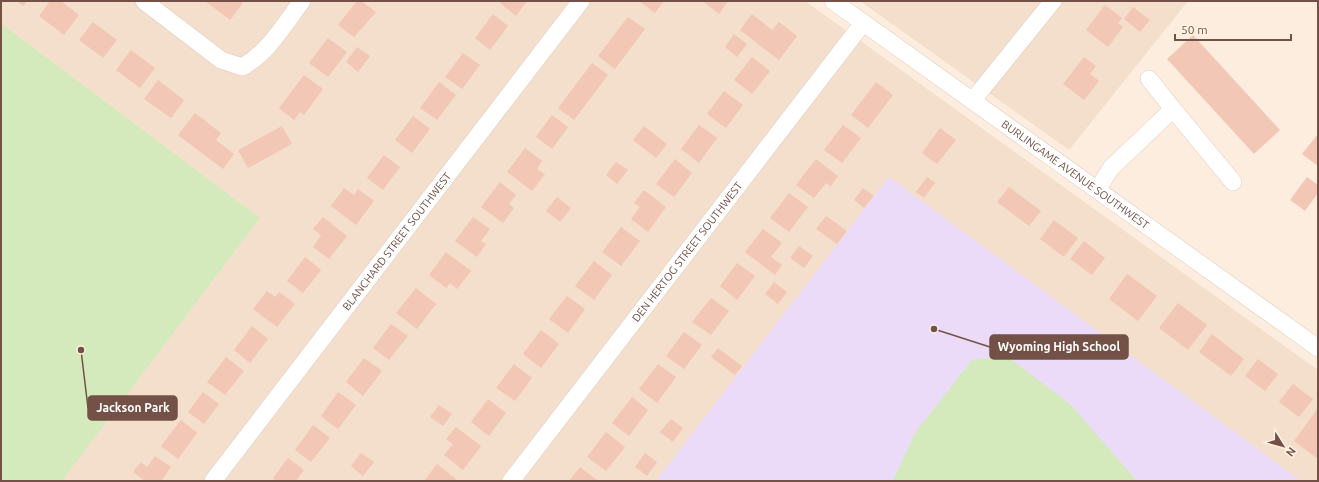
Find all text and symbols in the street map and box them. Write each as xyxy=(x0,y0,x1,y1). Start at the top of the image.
scale bar xyxy=(1175,16,1291,42)
text: 50 m xyxy=(1181,23,1208,36)
street label: BURLINGAME AVENUE SOUTHWEST xyxy=(999,118,1151,231)
street label: BLANCHARD STREET SOUTHWEST xyxy=(340,170,453,313)
street label: DEN HERTOG STREET SOUTHWEST xyxy=(630,180,745,324)
callout: Wyoming High School xyxy=(990,335,1128,359)
text: Wyoming High School xyxy=(998,340,1120,353)
callout: Jackson Park xyxy=(88,396,177,420)
text: Jackson Park xyxy=(96,401,170,414)
north arrow xyxy=(1263,426,1303,466)
text: N xyxy=(1284,445,1298,459)

